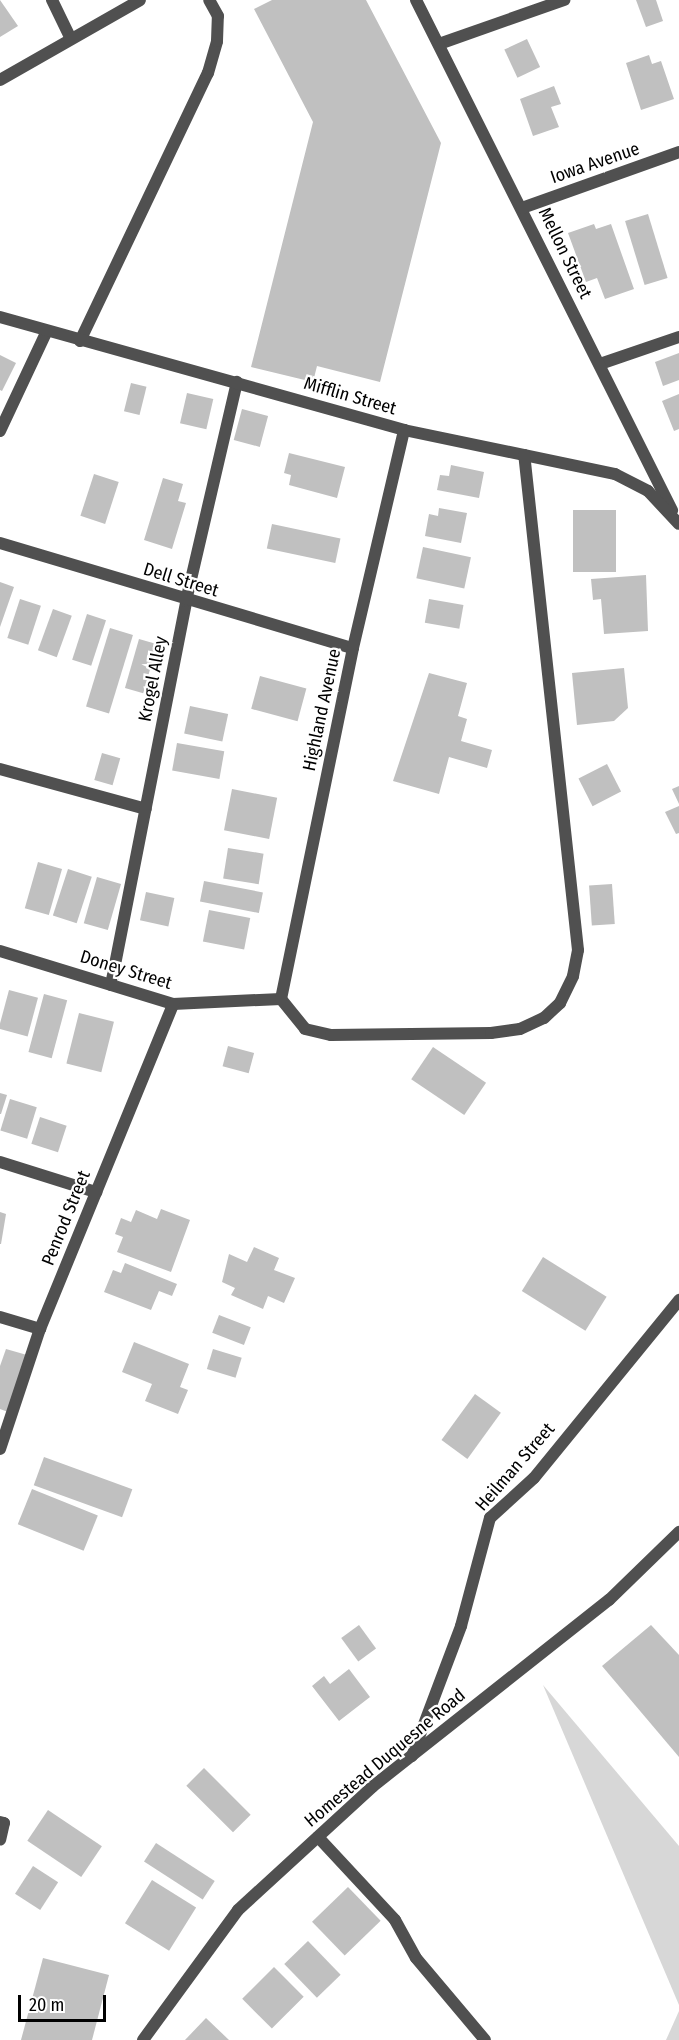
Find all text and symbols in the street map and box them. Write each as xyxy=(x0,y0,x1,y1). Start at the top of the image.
street label: Iowa Avenue xyxy=(548,138,642,188)
street label: Mellon Street xyxy=(534,204,596,302)
street label: Mifflin Street xyxy=(301,373,399,419)
street label: Dell Street xyxy=(141,558,221,602)
street label: Krogel Alley xyxy=(134,634,172,724)
street label: Highland Avenue xyxy=(299,647,345,773)
street label: Doney Street xyxy=(78,946,174,994)
street label: Penrod Street xyxy=(37,1167,95,1269)
street label: Heilman Street xyxy=(471,1419,559,1515)
street label: Homestead Duquesne Road xyxy=(300,1684,470,1832)
scale bar xyxy=(21,1983,110,2021)
text: 20 m xyxy=(29,1994,64,2016)

